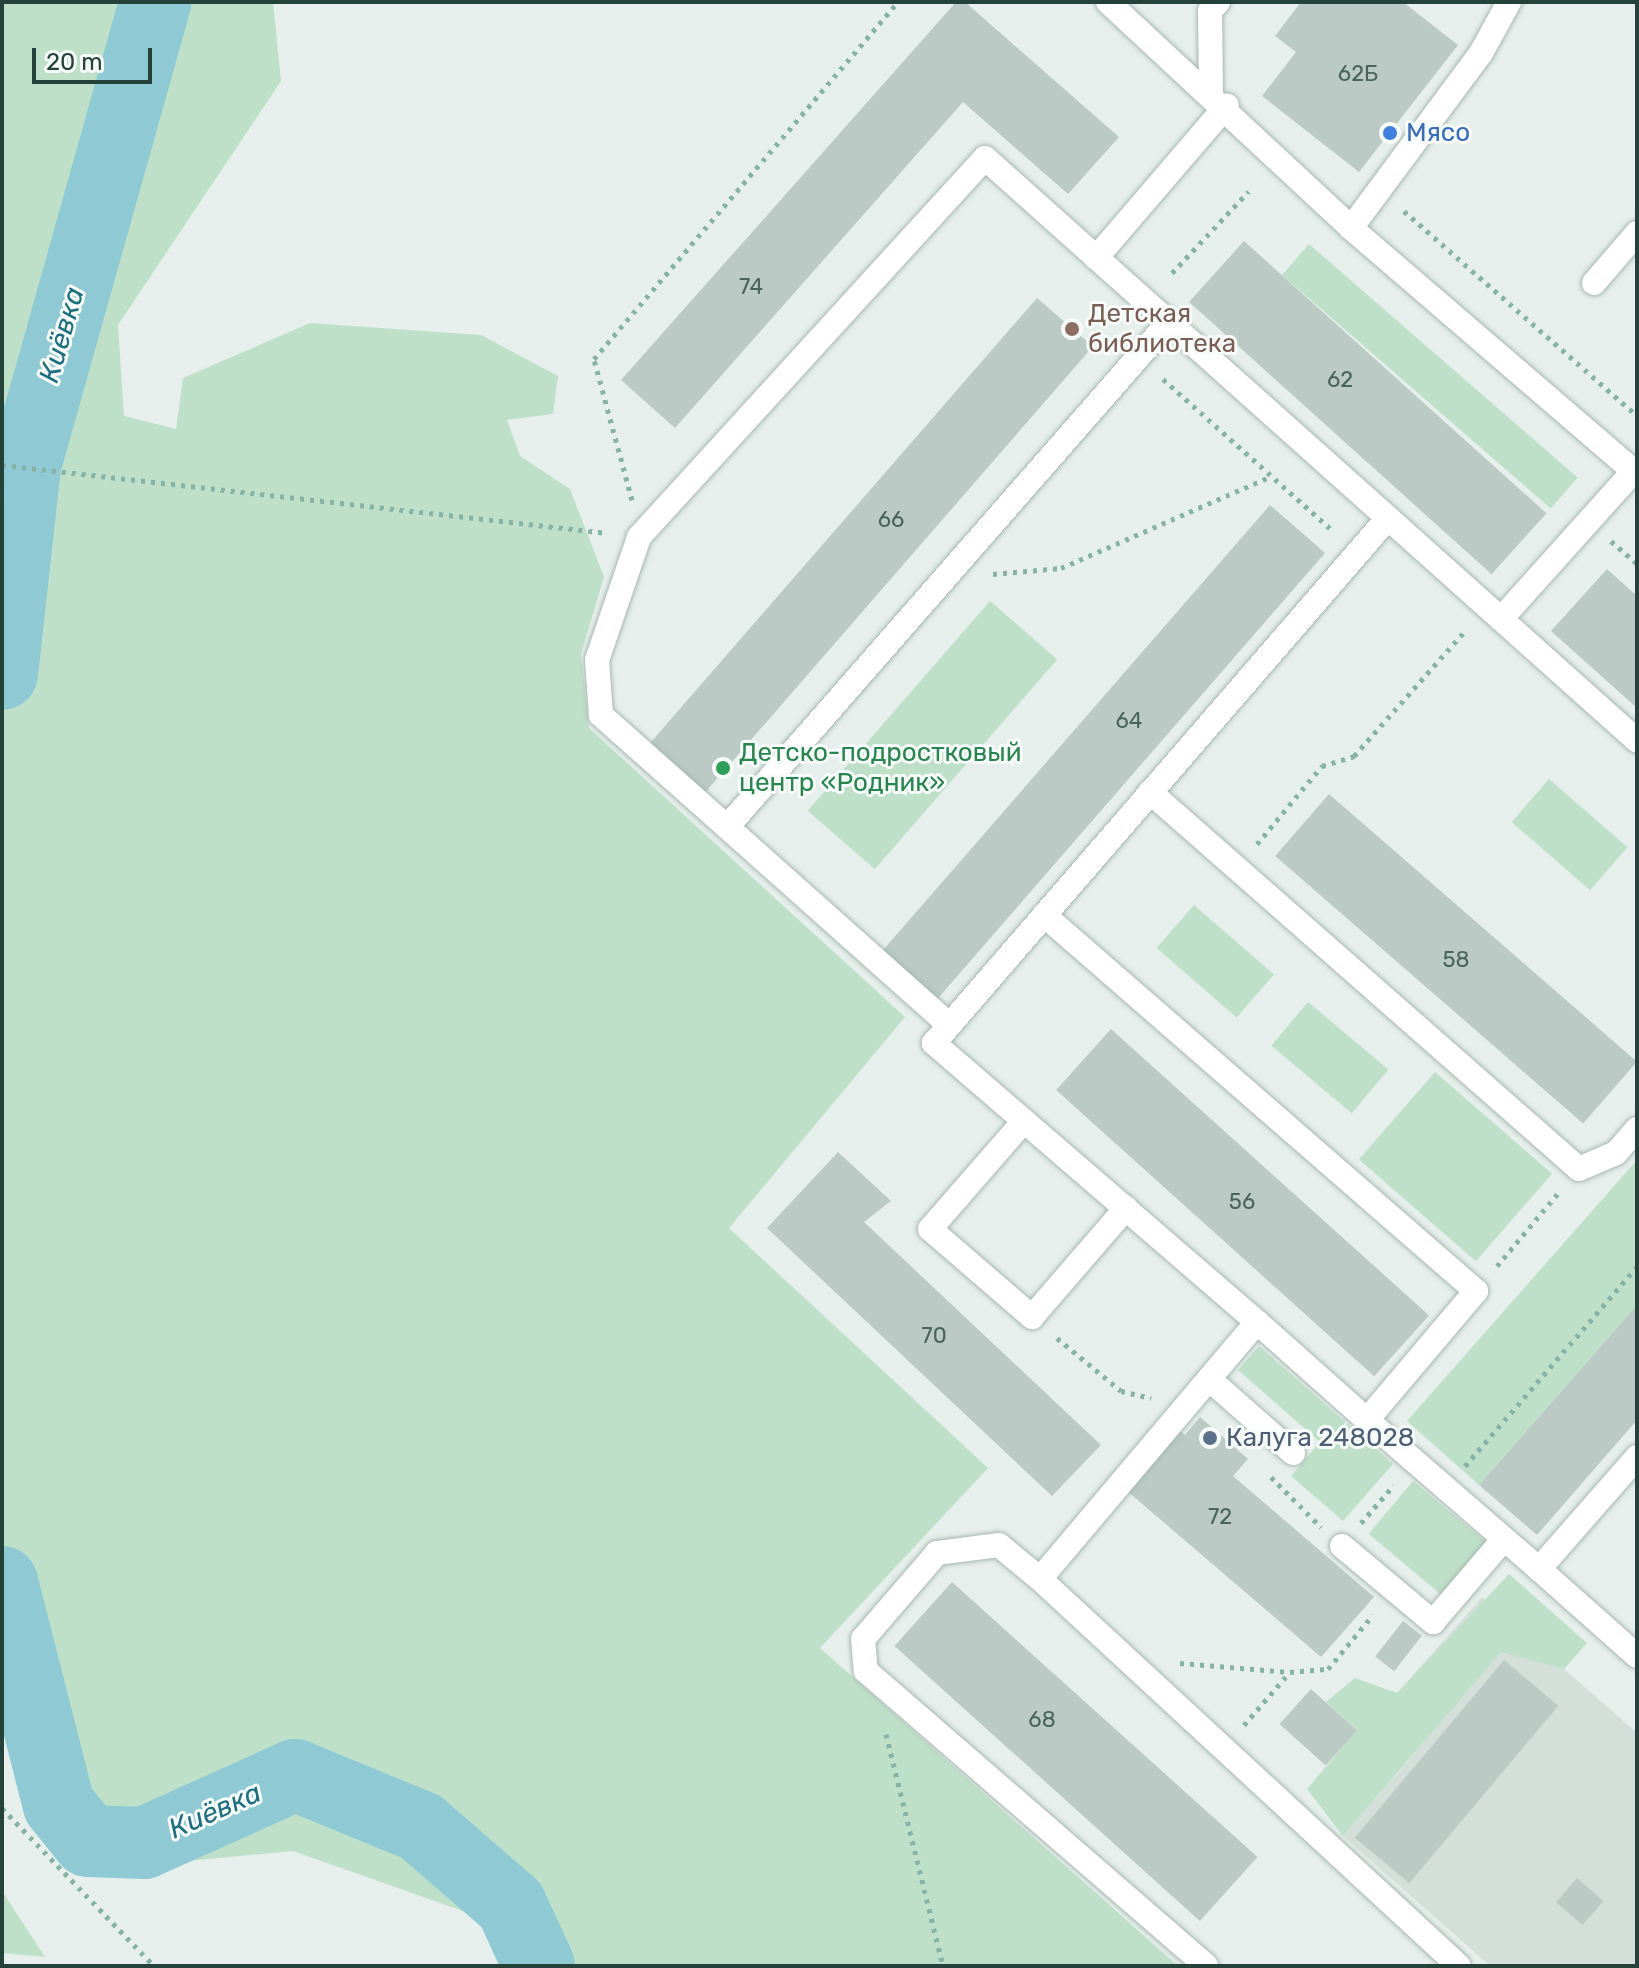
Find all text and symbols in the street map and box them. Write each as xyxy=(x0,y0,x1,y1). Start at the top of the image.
scale bar xyxy=(36,32,156,82)
text: 20 m xyxy=(46,48,103,76)
house number: 62Б xyxy=(1338,61,1378,87)
place label: Мясо xyxy=(1406,117,1470,149)
marker: Мясо xyxy=(1381,124,1399,142)
house number: 74 xyxy=(739,274,763,300)
water label: Киёвка xyxy=(32,283,92,387)
place label: Детская библиотека xyxy=(1088,298,1236,360)
marker: Детская библиотека xyxy=(1063,320,1081,338)
house number: 62 xyxy=(1327,367,1353,393)
house number: 66 xyxy=(878,507,904,533)
house number: 64 xyxy=(1116,708,1142,734)
place label: Детско-подростковый центр «Родник» xyxy=(739,737,1022,798)
marker: Детско-подростковый центр «Родник» xyxy=(714,759,732,777)
house number: 58 xyxy=(1442,947,1470,973)
house number: 56 xyxy=(1229,1189,1255,1215)
house number: 70 xyxy=(921,1323,947,1349)
place label: Калуга 248028 xyxy=(1226,1422,1414,1454)
marker: Калуга 248028 xyxy=(1201,1429,1219,1447)
house number: 72 xyxy=(1208,1504,1232,1530)
house number: 68 xyxy=(1028,1707,1056,1733)
water label: Киёвка xyxy=(164,1776,266,1846)

